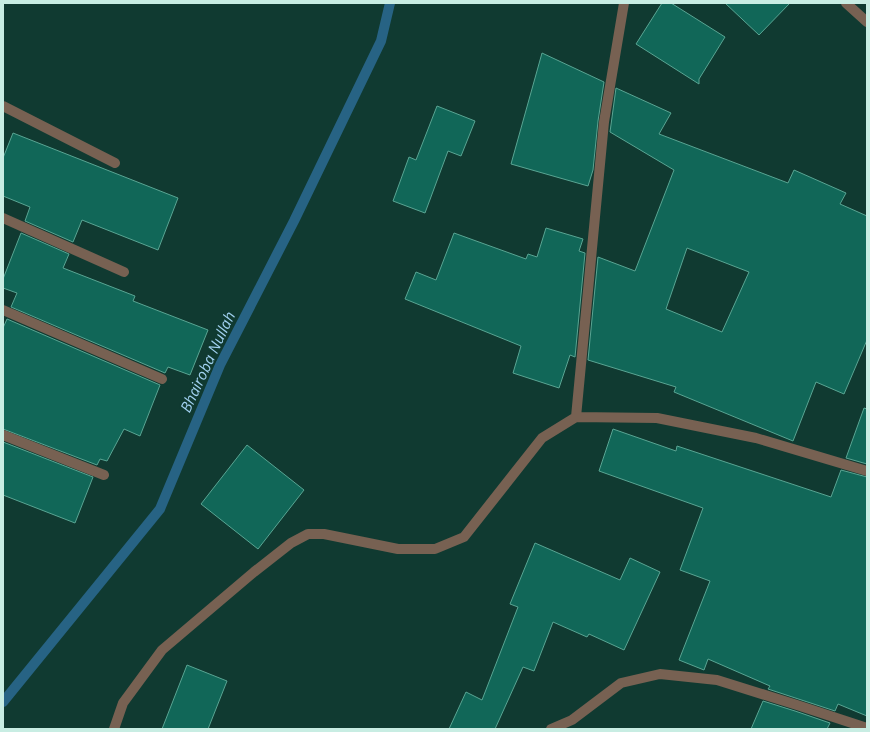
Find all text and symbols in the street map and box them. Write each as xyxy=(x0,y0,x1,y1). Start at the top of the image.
water label: Bhairoba Nullah xyxy=(175,308,239,415)

